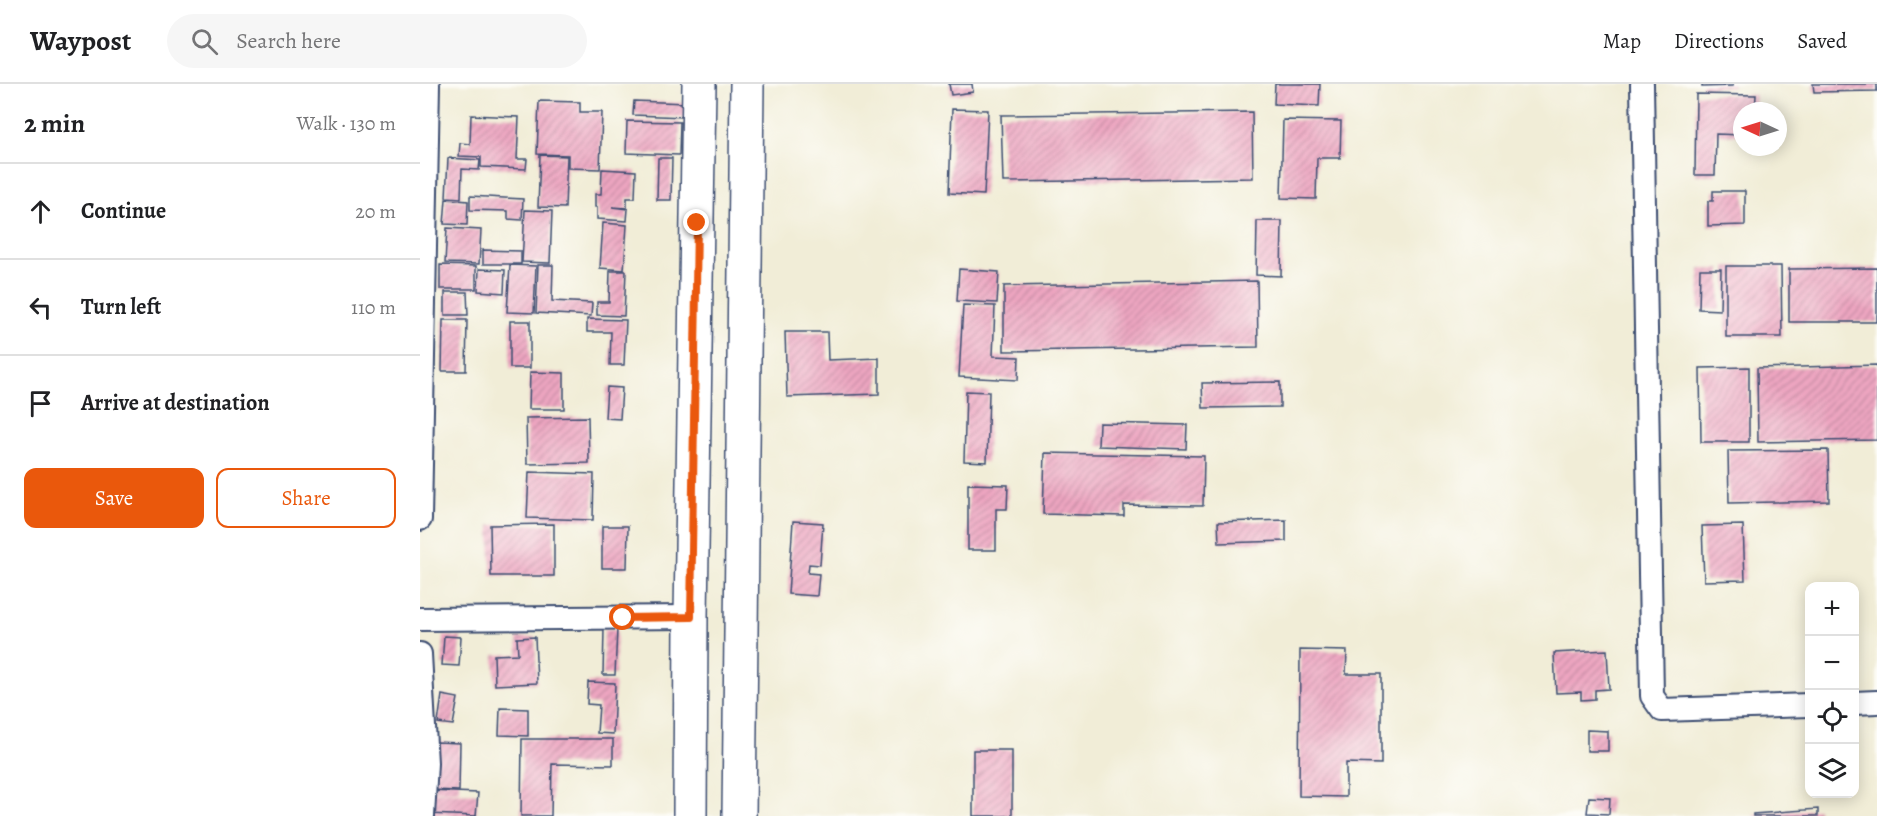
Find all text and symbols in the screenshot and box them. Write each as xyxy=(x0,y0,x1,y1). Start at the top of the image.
search box xyxy=(167,14,587,68)
text: Waypost xyxy=(30,22,131,60)
icon: search xyxy=(188,25,221,58)
text: Search here xyxy=(236,26,341,56)
text: Map xyxy=(1603,27,1641,55)
text: Directions xyxy=(1674,27,1764,55)
text: Saved xyxy=(1797,27,1847,55)
north arrow xyxy=(1733,102,1787,156)
text: 2 min xyxy=(24,106,85,141)
text: Walk · 130 m xyxy=(297,110,396,137)
icon: ahead xyxy=(24,195,57,228)
text: Continue xyxy=(81,196,166,226)
text: 20 m xyxy=(355,198,396,225)
route end xyxy=(683,209,709,235)
icon: left xyxy=(24,291,57,324)
text: Turn left xyxy=(81,292,161,322)
text: 110 m xyxy=(351,294,396,321)
icon: arrive xyxy=(24,387,57,420)
text: Arrive at destination xyxy=(81,388,270,418)
button: Save xyxy=(24,468,204,528)
button: Share xyxy=(216,468,396,528)
map controls xyxy=(1805,582,1859,798)
button: + xyxy=(1805,582,1859,636)
route start xyxy=(609,604,635,630)
button: − xyxy=(1805,636,1859,690)
button: locate xyxy=(1805,690,1859,744)
button: layers xyxy=(1805,744,1859,798)

